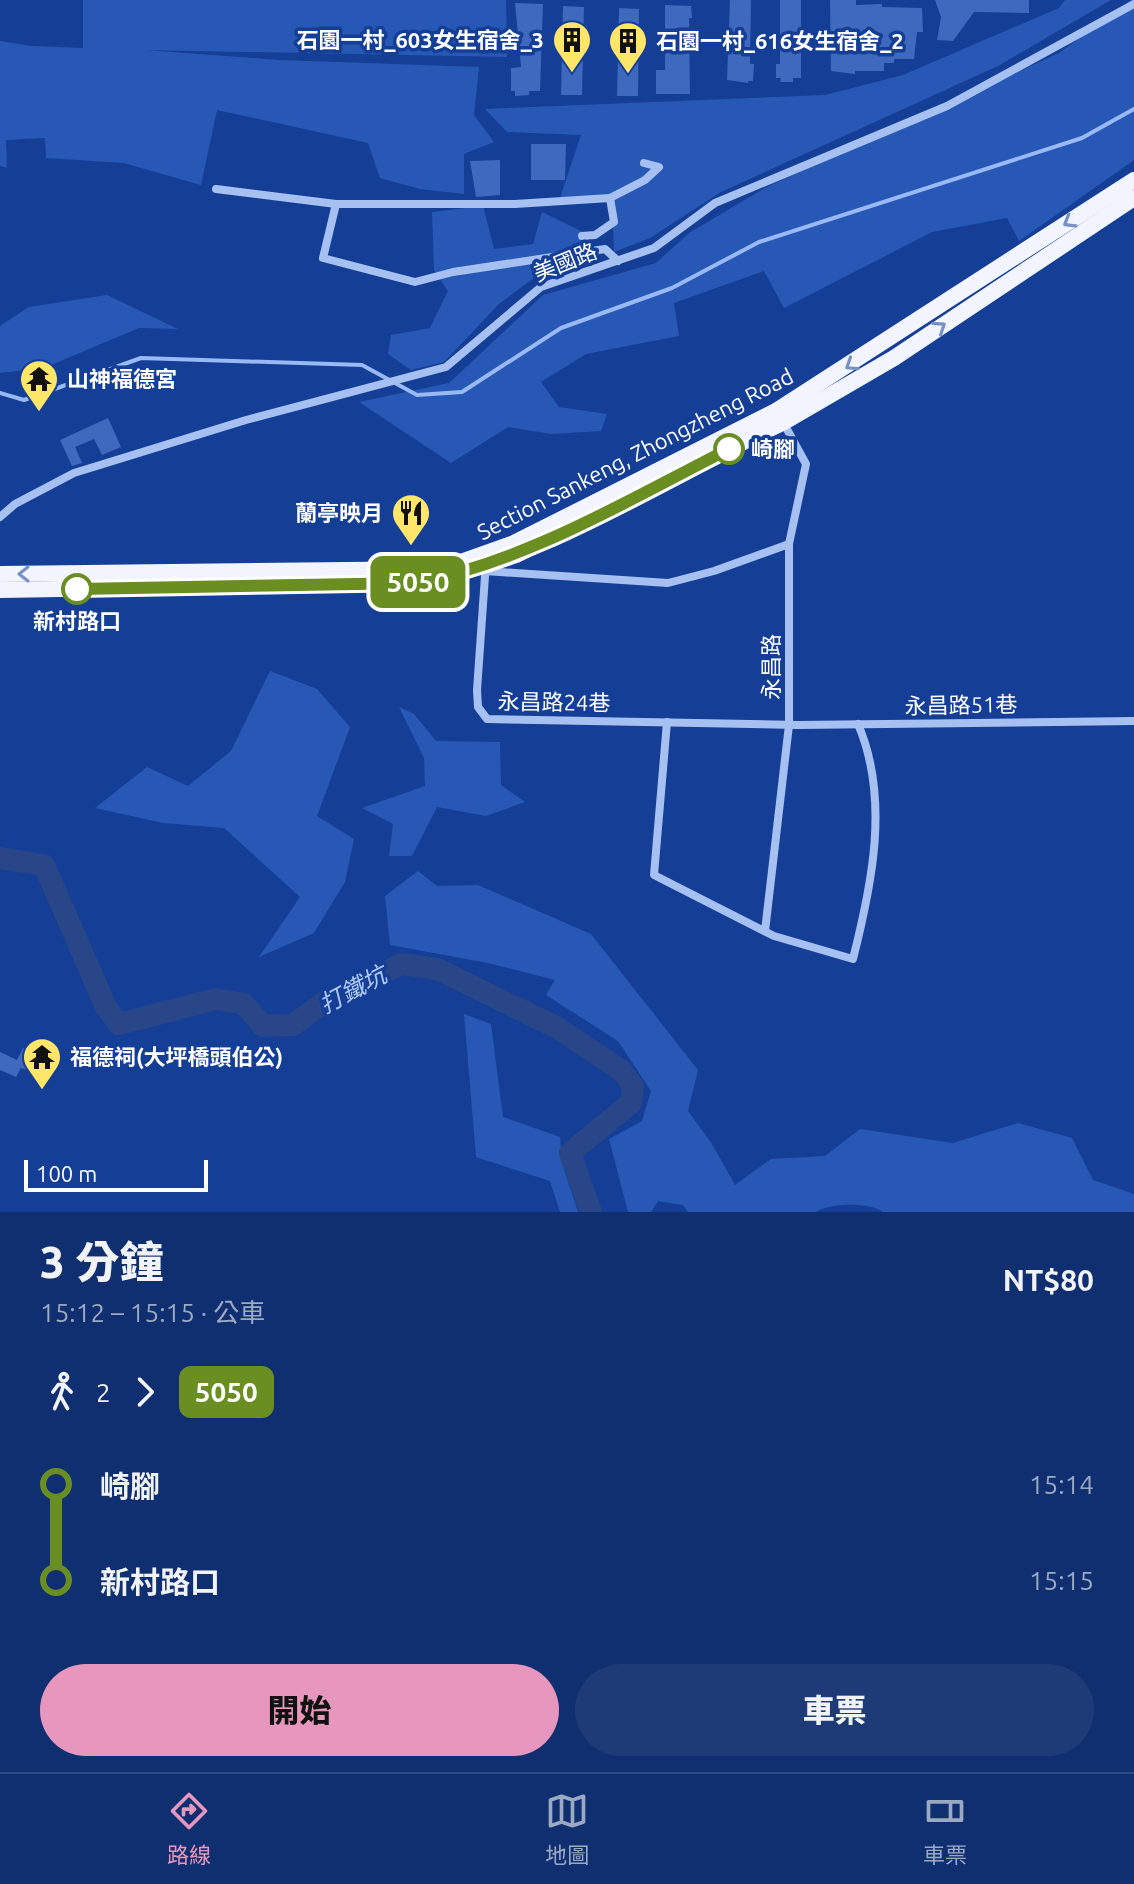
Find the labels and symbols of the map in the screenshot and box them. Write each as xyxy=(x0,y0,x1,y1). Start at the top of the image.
building icon: 石園一村_603女生宿舍_3 xyxy=(551,19,593,74)
building icon: 石園一村_616女生宿舍_2 xyxy=(607,20,649,75)
place label: 石園一村_603女生宿舍_3 xyxy=(296,27,544,52)
place label: 石園一村_616女生宿舍_2 xyxy=(656,28,904,53)
one-way arrow xyxy=(1063,212,1077,227)
street label: 美國路 xyxy=(530,238,600,285)
one-way arrow xyxy=(931,322,946,337)
one-way arrow xyxy=(845,355,860,370)
temple icon: 山神福德宮 xyxy=(18,358,60,413)
street label: Section Sankeng, Zhongzheng Road xyxy=(473,363,797,544)
place label: 山神福德宮 xyxy=(67,366,177,391)
marker: 崎腳 xyxy=(714,434,744,464)
place label: 崎腳 xyxy=(751,436,795,461)
restaurant icon: 蘭亭映月 xyxy=(390,492,432,547)
place label: 蘭亭映月 xyxy=(295,500,383,525)
line badge: 5050 xyxy=(362,556,474,608)
one-way arrow xyxy=(17,565,30,583)
marker: 新村路口 xyxy=(62,574,92,604)
place label: 新村路口 xyxy=(33,608,121,633)
street label: 永昌路 xyxy=(758,634,783,700)
street label: 永昌路24巷 xyxy=(497,688,611,715)
street label: 永昌路51巷 xyxy=(904,691,1018,718)
water label: 打鐵坑 xyxy=(315,959,394,1018)
temple icon: 福德祠(大坪橋頭伯公) xyxy=(21,1036,63,1091)
place label: 福德祠(大坪橋頭伯公) xyxy=(70,1044,283,1070)
scale bar xyxy=(24,1156,208,1192)

